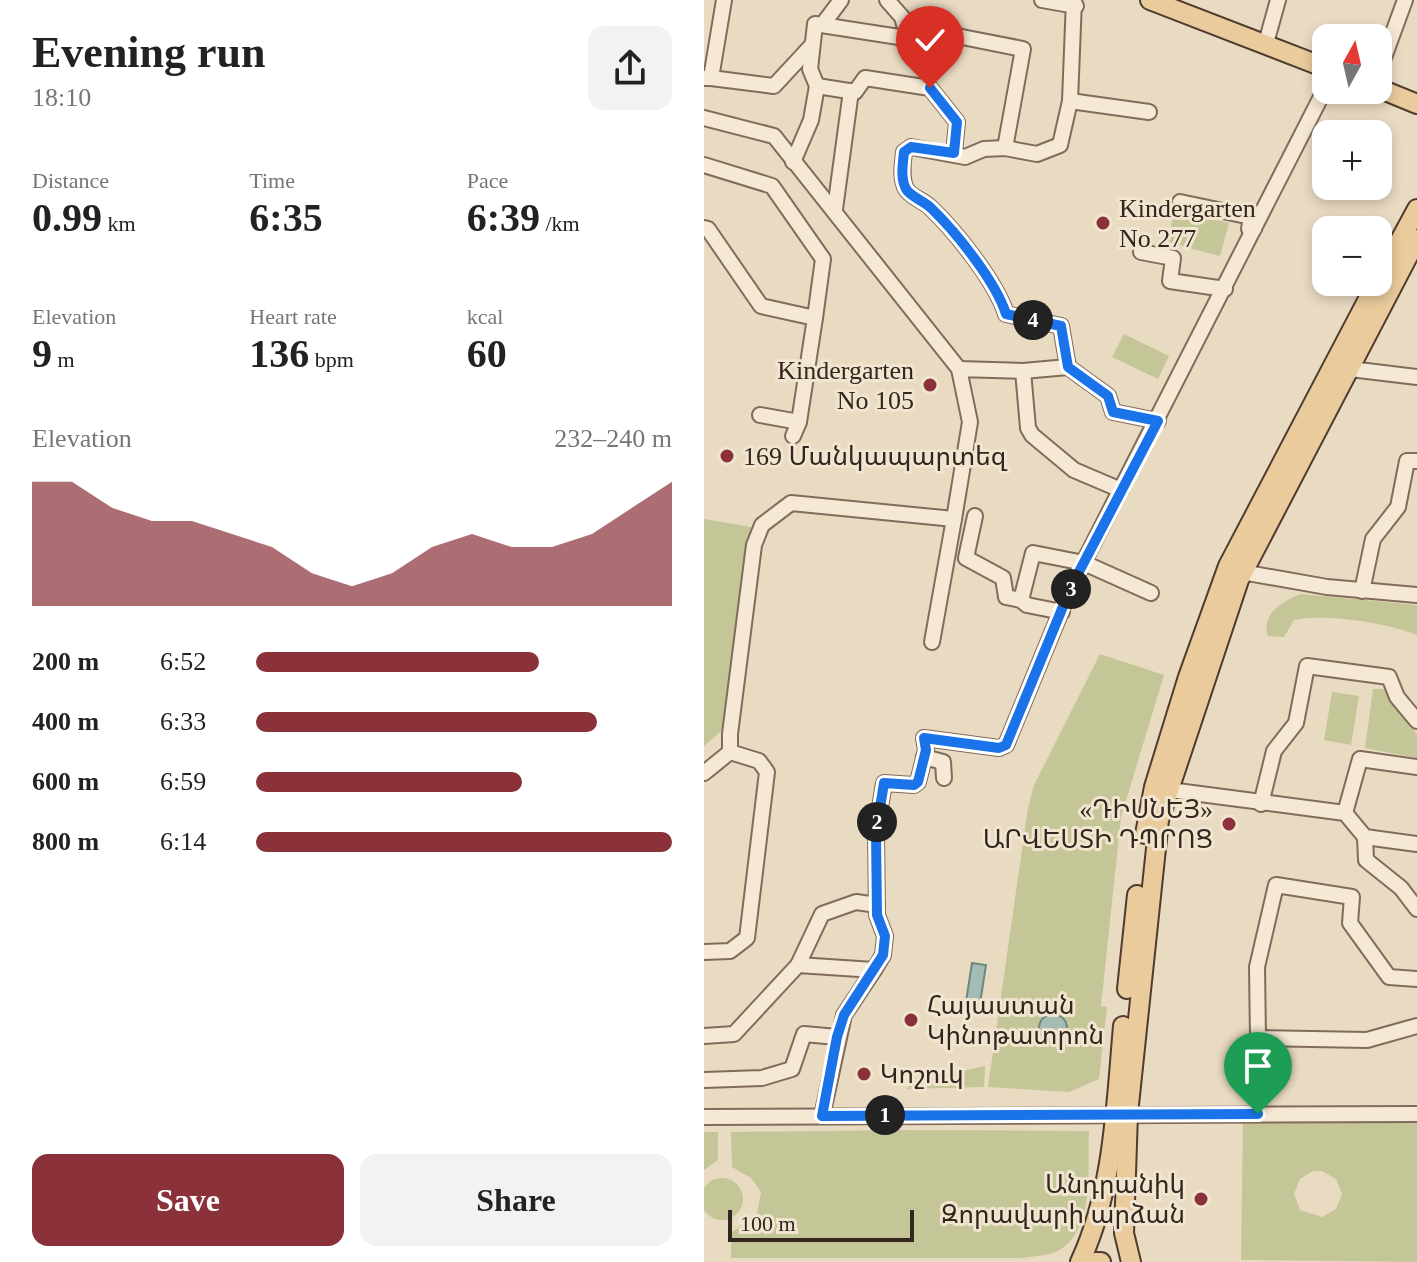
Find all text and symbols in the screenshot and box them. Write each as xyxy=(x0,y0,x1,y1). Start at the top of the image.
pin xyxy=(896,6,964,88)
icon: check xyxy=(908,18,952,62)
north arrow xyxy=(1312,24,1392,104)
map controls xyxy=(1312,24,1392,296)
button: share xyxy=(588,26,672,110)
text: Evening run xyxy=(32,28,266,77)
text: 18:10 xyxy=(32,83,91,112)
button: + xyxy=(1312,120,1392,200)
text: Distance xyxy=(32,168,109,193)
text: Time xyxy=(249,168,295,193)
text: Pace xyxy=(467,168,508,193)
place label: Kindergarten No 277 xyxy=(1119,194,1256,253)
text: 0.99 xyxy=(32,195,102,240)
text: 6:35 xyxy=(249,195,323,240)
text: 6:39 xyxy=(467,195,540,240)
text: km xyxy=(102,211,136,236)
text: /km xyxy=(540,211,580,236)
marker: Kindergarten No 277 xyxy=(1094,214,1112,232)
button: − xyxy=(1312,216,1392,296)
pin: 4 xyxy=(1013,300,1053,340)
text: Elevation xyxy=(32,304,116,329)
text: Heart rate xyxy=(249,304,337,329)
text: kcal xyxy=(467,304,503,329)
text: 4 xyxy=(1028,307,1039,332)
text: 9 xyxy=(32,331,52,376)
text: 136 xyxy=(249,331,309,376)
text: 60 xyxy=(467,331,507,376)
text: m xyxy=(52,347,75,372)
text: bpm xyxy=(309,347,354,372)
place label: Kindergarten No 105 xyxy=(777,356,914,415)
marker: Kindergarten No 105 xyxy=(921,376,939,394)
text: Elevation xyxy=(32,424,132,453)
text: 232–240 m xyxy=(554,424,672,453)
place label: 169 Մանկապարտեզ xyxy=(743,442,1008,471)
marker: 169 Մանկապարտեզ xyxy=(718,447,736,465)
pin: 3 xyxy=(1051,569,1091,609)
text: 3 xyxy=(1066,576,1077,601)
text: 200 m xyxy=(32,647,99,676)
text: 6:52 xyxy=(160,647,206,676)
text: 400 m xyxy=(32,707,99,736)
text: 6:33 xyxy=(160,707,206,736)
text: 600 m xyxy=(32,767,99,796)
text: 6:59 xyxy=(160,767,206,796)
place label: «ԴԻՍՆԵՅ» ԱՐՎԵՍՏԻ ԴՊՐՈՑ xyxy=(983,795,1213,854)
pin: 2 xyxy=(857,802,897,842)
text: 2 xyxy=(872,809,883,834)
marker: «ԴԻՍՆԵՅ» ԱՐՎԵՍՏԻ ԴՊՐՈՑ xyxy=(1220,815,1238,833)
text: 800 m xyxy=(32,827,99,856)
text: 6:14 xyxy=(160,827,206,856)
place label: Հայաստան Կինոթատրոն xyxy=(927,991,1104,1050)
marker: Հայաստան Կինոթատրոն xyxy=(902,1011,920,1029)
pin xyxy=(1224,1032,1292,1114)
icon: arrive xyxy=(1236,1044,1280,1088)
place label: Կոշուկ xyxy=(880,1060,964,1089)
marker: Կոշուկ xyxy=(855,1065,873,1083)
pin: 1 xyxy=(865,1095,905,1135)
text: 1 xyxy=(880,1102,891,1127)
button: Save xyxy=(32,1154,344,1246)
button: Share xyxy=(360,1154,672,1246)
place label: Անդրանիկ Զորավարի արձան xyxy=(941,1170,1185,1229)
marker: Անդրանիկ Զորավարի արձան xyxy=(1192,1190,1210,1208)
scale bar xyxy=(728,1206,914,1242)
text: 100 m xyxy=(740,1211,796,1236)

